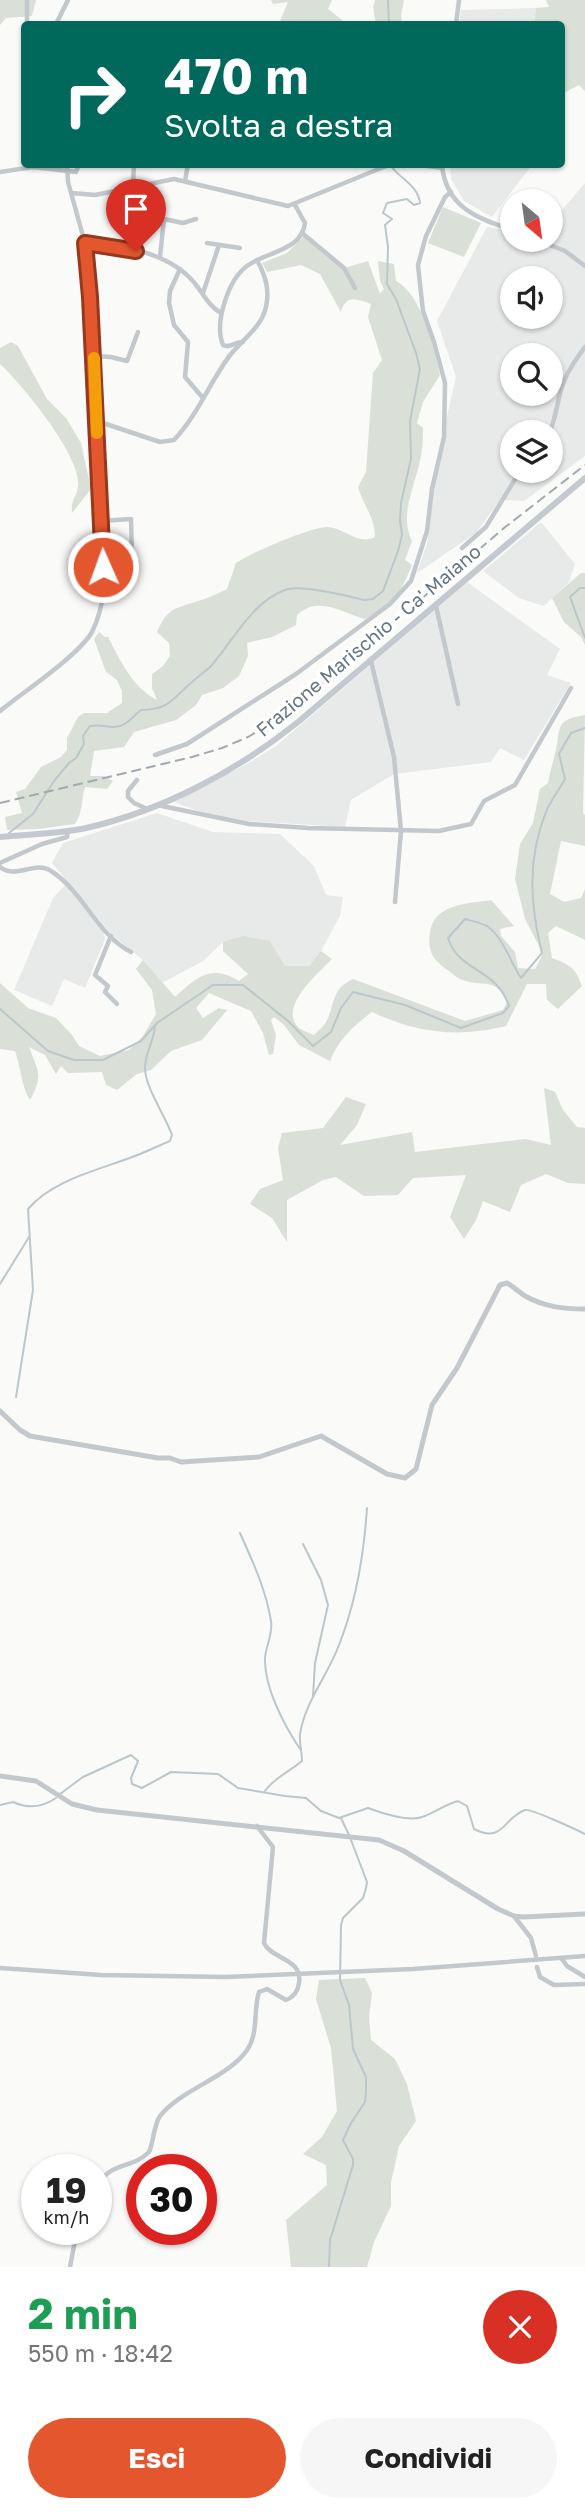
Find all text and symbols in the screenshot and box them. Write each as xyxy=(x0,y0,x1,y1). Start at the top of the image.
text: 470 m xyxy=(164,46,308,105)
icon: right xyxy=(49,49,140,140)
text: Svolta a destra xyxy=(164,106,393,144)
pin xyxy=(106,179,166,251)
north arrow xyxy=(500,189,564,252)
map controls xyxy=(500,189,563,483)
icon: arrive xyxy=(117,190,155,228)
button: sound xyxy=(500,266,563,329)
button: search xyxy=(500,343,563,406)
button: layers xyxy=(500,420,563,483)
position arrow xyxy=(66,530,140,604)
street label: Frazione Marischio - Ca' Maiano xyxy=(251,539,485,741)
speed limit sign: 30 xyxy=(126,2154,217,2245)
text: 19 xyxy=(46,2169,87,2211)
text: km/h xyxy=(44,2206,89,2228)
text: 2 min xyxy=(28,2288,138,2338)
button: close xyxy=(483,2290,557,2364)
text: 550 m · 18:42 xyxy=(28,2339,173,2367)
button: Esci xyxy=(28,2418,286,2498)
button: Condividi xyxy=(300,2418,557,2498)

